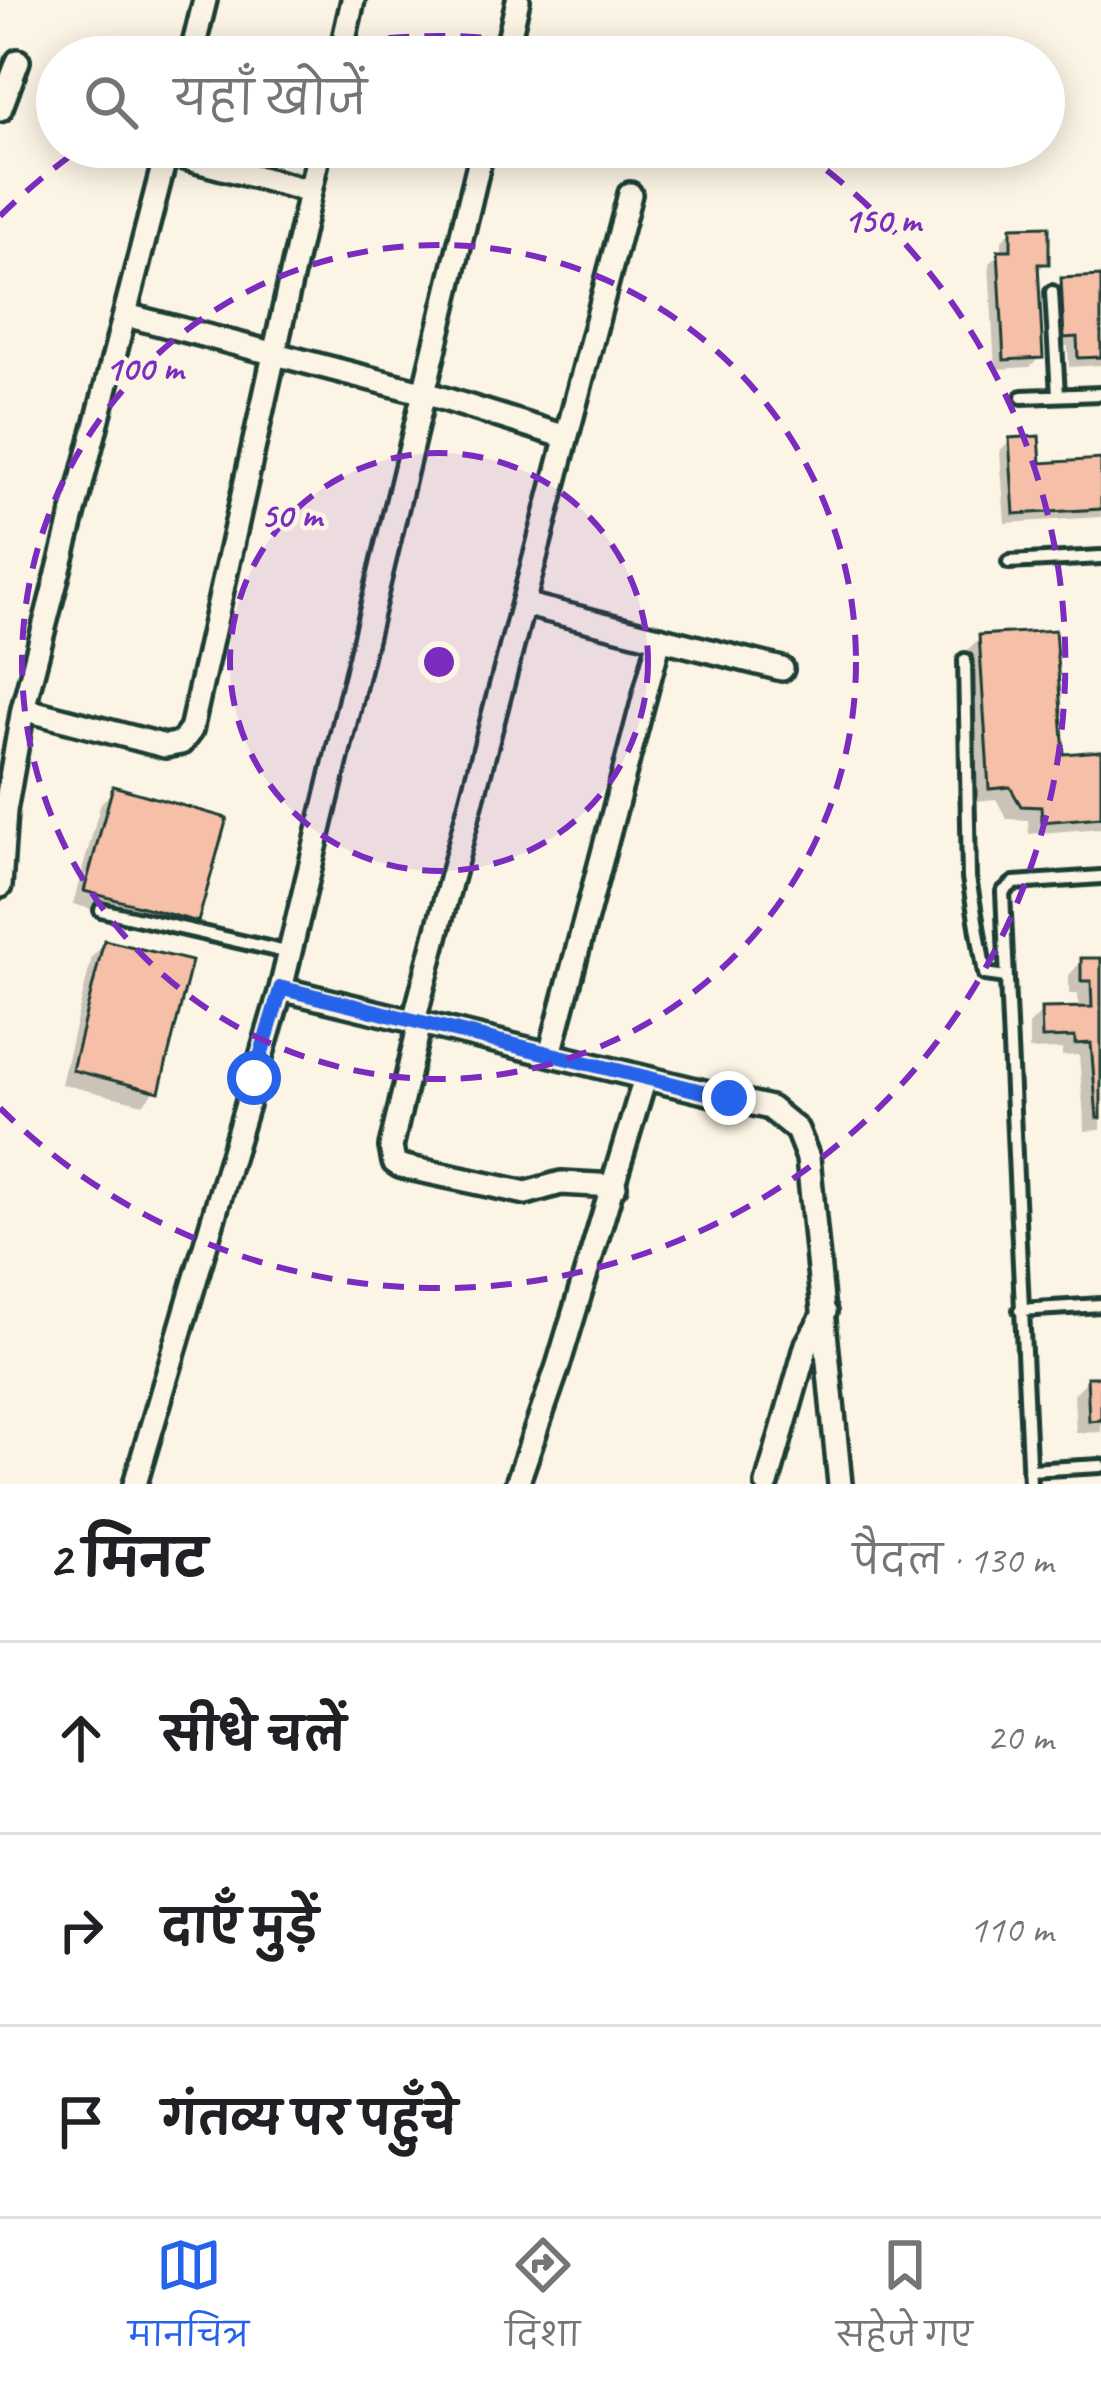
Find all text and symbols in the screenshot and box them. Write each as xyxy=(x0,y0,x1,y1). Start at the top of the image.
search box xyxy=(36,36,1065,168)
icon: search xyxy=(78,69,144,135)
text: यहाँ खोजें xyxy=(174,71,367,128)
text: 150 m xyxy=(843,197,924,243)
text: 100 m xyxy=(105,345,186,391)
text: 50 m xyxy=(260,492,325,538)
centre of rings xyxy=(418,641,460,683)
route start xyxy=(227,1051,281,1105)
route end xyxy=(702,1071,756,1125)
text: 2 मिनट xyxy=(48,1527,207,1591)
text: पैदल · 130 m xyxy=(853,1536,1053,1585)
icon: ahead xyxy=(48,1705,114,1771)
text: सीधे चलें xyxy=(162,1707,346,1764)
text: 20 m xyxy=(987,1713,1053,1762)
icon: right xyxy=(48,1897,114,1963)
text: दाएँ मुड़ें xyxy=(162,1899,318,1956)
text: 110 m xyxy=(969,1905,1053,1954)
icon: arrive xyxy=(48,2089,114,2155)
text: गंतव्य पर पहुँचे xyxy=(162,2091,457,2148)
tab: मानचित्र xyxy=(128,2232,249,2371)
tab: दिशा xyxy=(505,2232,580,2371)
tab: सहेजे गए xyxy=(836,2232,973,2371)

